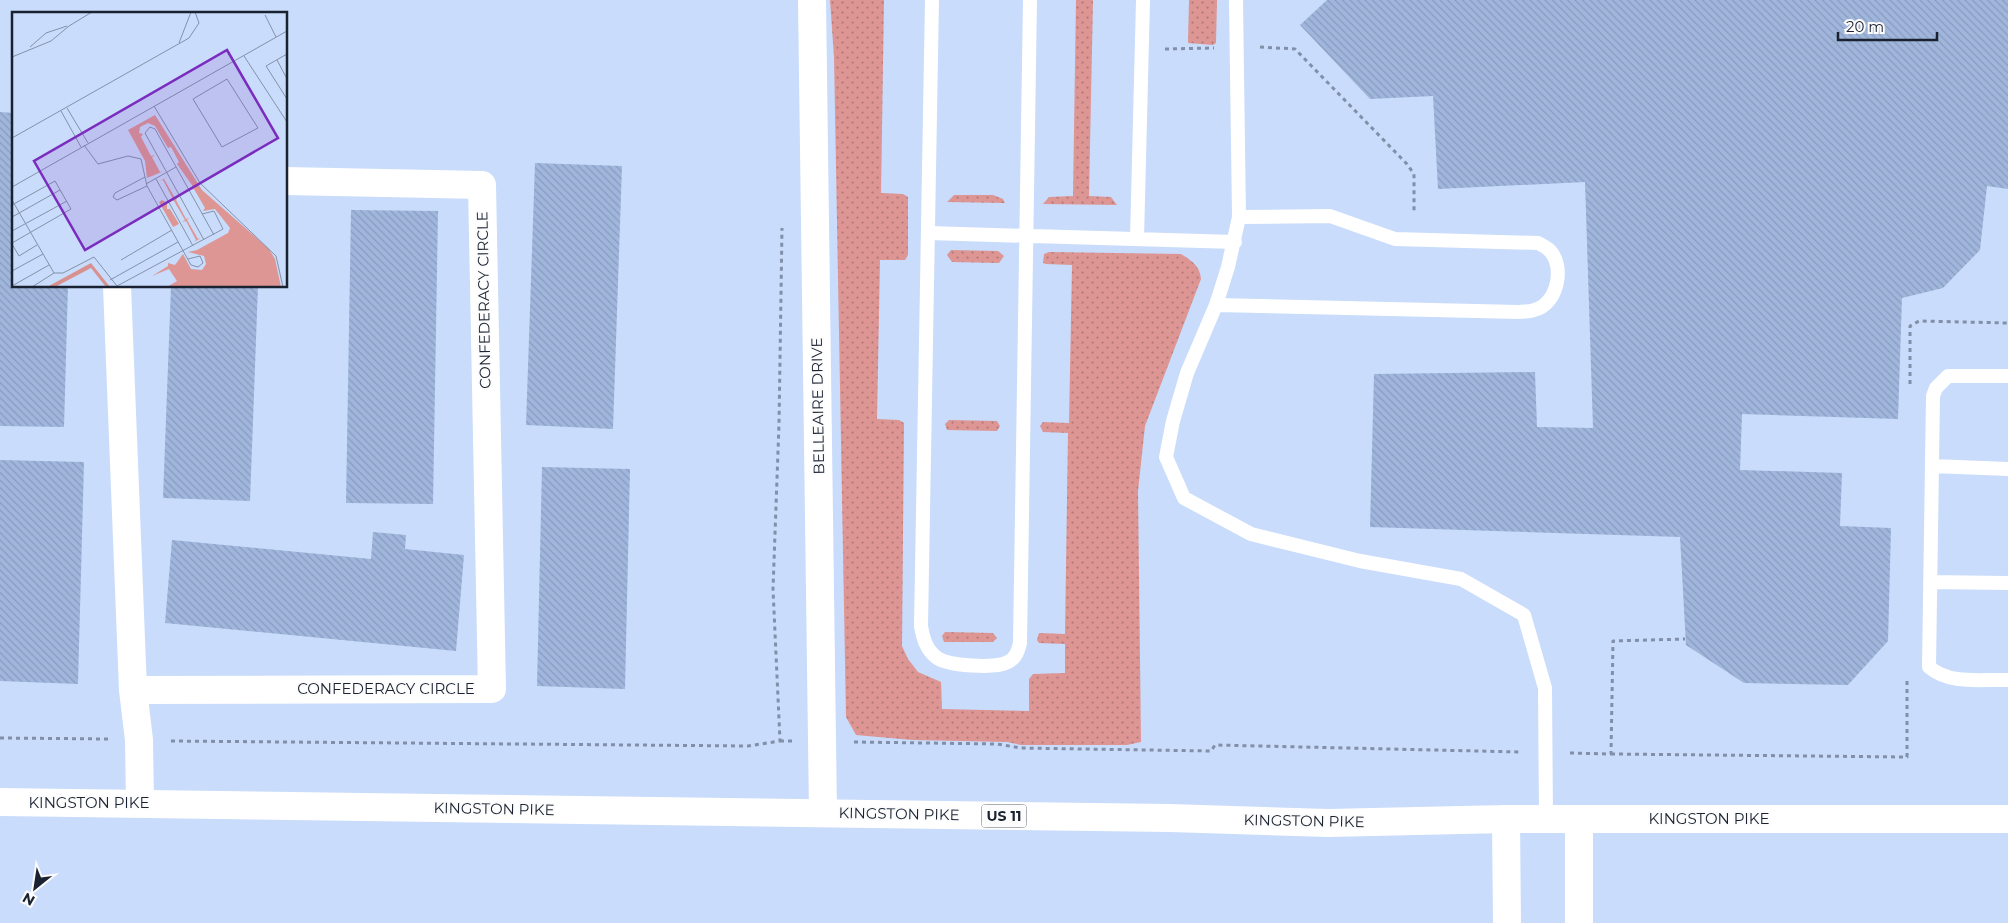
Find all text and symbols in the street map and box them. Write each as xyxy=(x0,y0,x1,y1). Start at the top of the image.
scale bar xyxy=(1838,10,1937,42)
inset map xyxy=(12,12,288,288)
text: 20 m xyxy=(1846,17,1884,36)
street label: CONFEDERACY CIRCLE xyxy=(472,211,495,389)
street label: BELLEAIRE DRIVE xyxy=(807,337,828,475)
street label: CONFEDERACY CIRCLE xyxy=(297,679,475,698)
street label: KINGSTON PIKE xyxy=(28,793,150,812)
street label: KINGSTON PIKE xyxy=(433,798,555,819)
street label: KINGSTON PIKE xyxy=(838,803,960,824)
road number: US 11 xyxy=(982,804,1026,828)
street label: KINGSTON PIKE xyxy=(1648,809,1770,828)
street label: KINGSTON PIKE xyxy=(1243,810,1365,831)
north arrow xyxy=(10,863,60,913)
text: N xyxy=(19,889,38,910)

